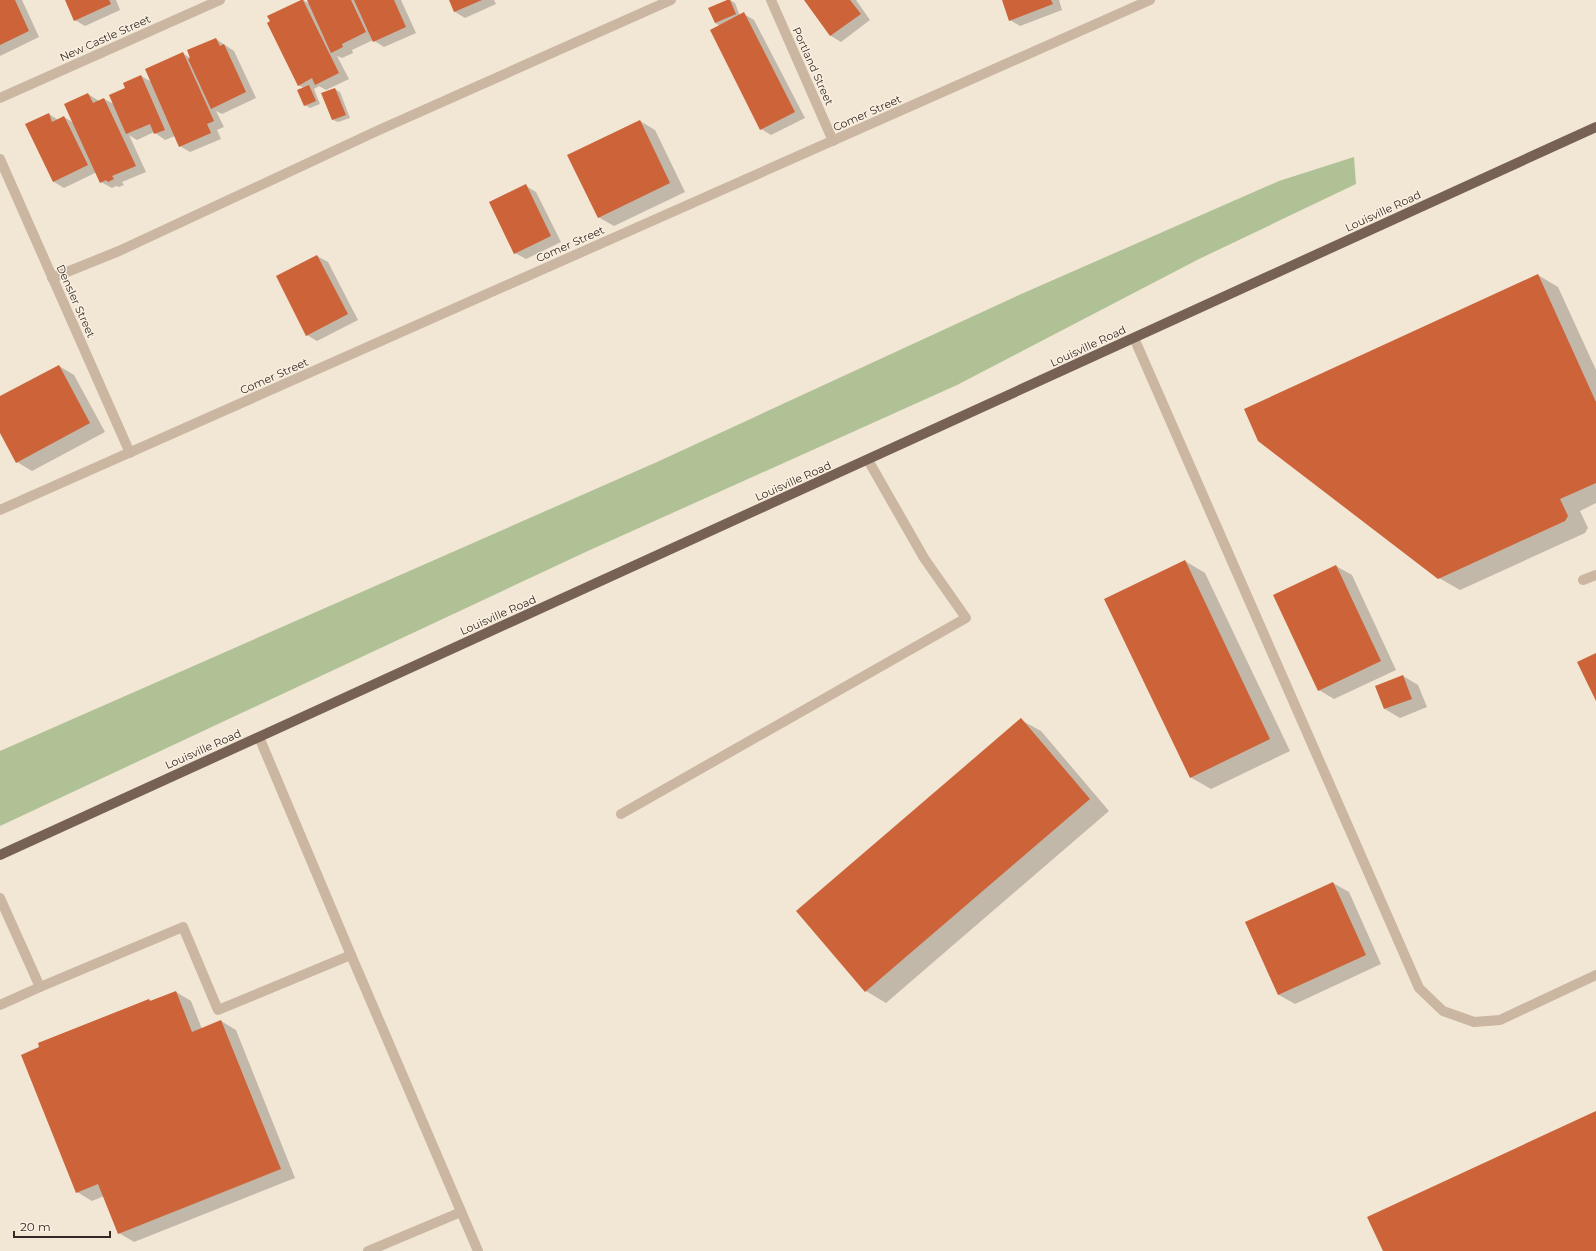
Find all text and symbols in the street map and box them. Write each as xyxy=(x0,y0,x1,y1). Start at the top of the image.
street label: New Castle Street xyxy=(57,11,153,64)
street label: Portland Street xyxy=(789,25,837,108)
street label: Comer Street xyxy=(831,91,904,134)
street label: Louisville Road xyxy=(1343,187,1423,235)
street label: Comer Street xyxy=(534,222,607,265)
street label: Densler Street xyxy=(54,262,99,340)
street label: Louisville Road xyxy=(1048,322,1128,370)
street label: Comer Street xyxy=(238,354,311,397)
street label: Louisville Road xyxy=(753,458,833,504)
street label: Louisville Road xyxy=(458,592,538,638)
street label: Louisville Road xyxy=(163,726,243,772)
scale bar xyxy=(14,1213,110,1239)
text: 20 m xyxy=(20,1219,51,1234)

